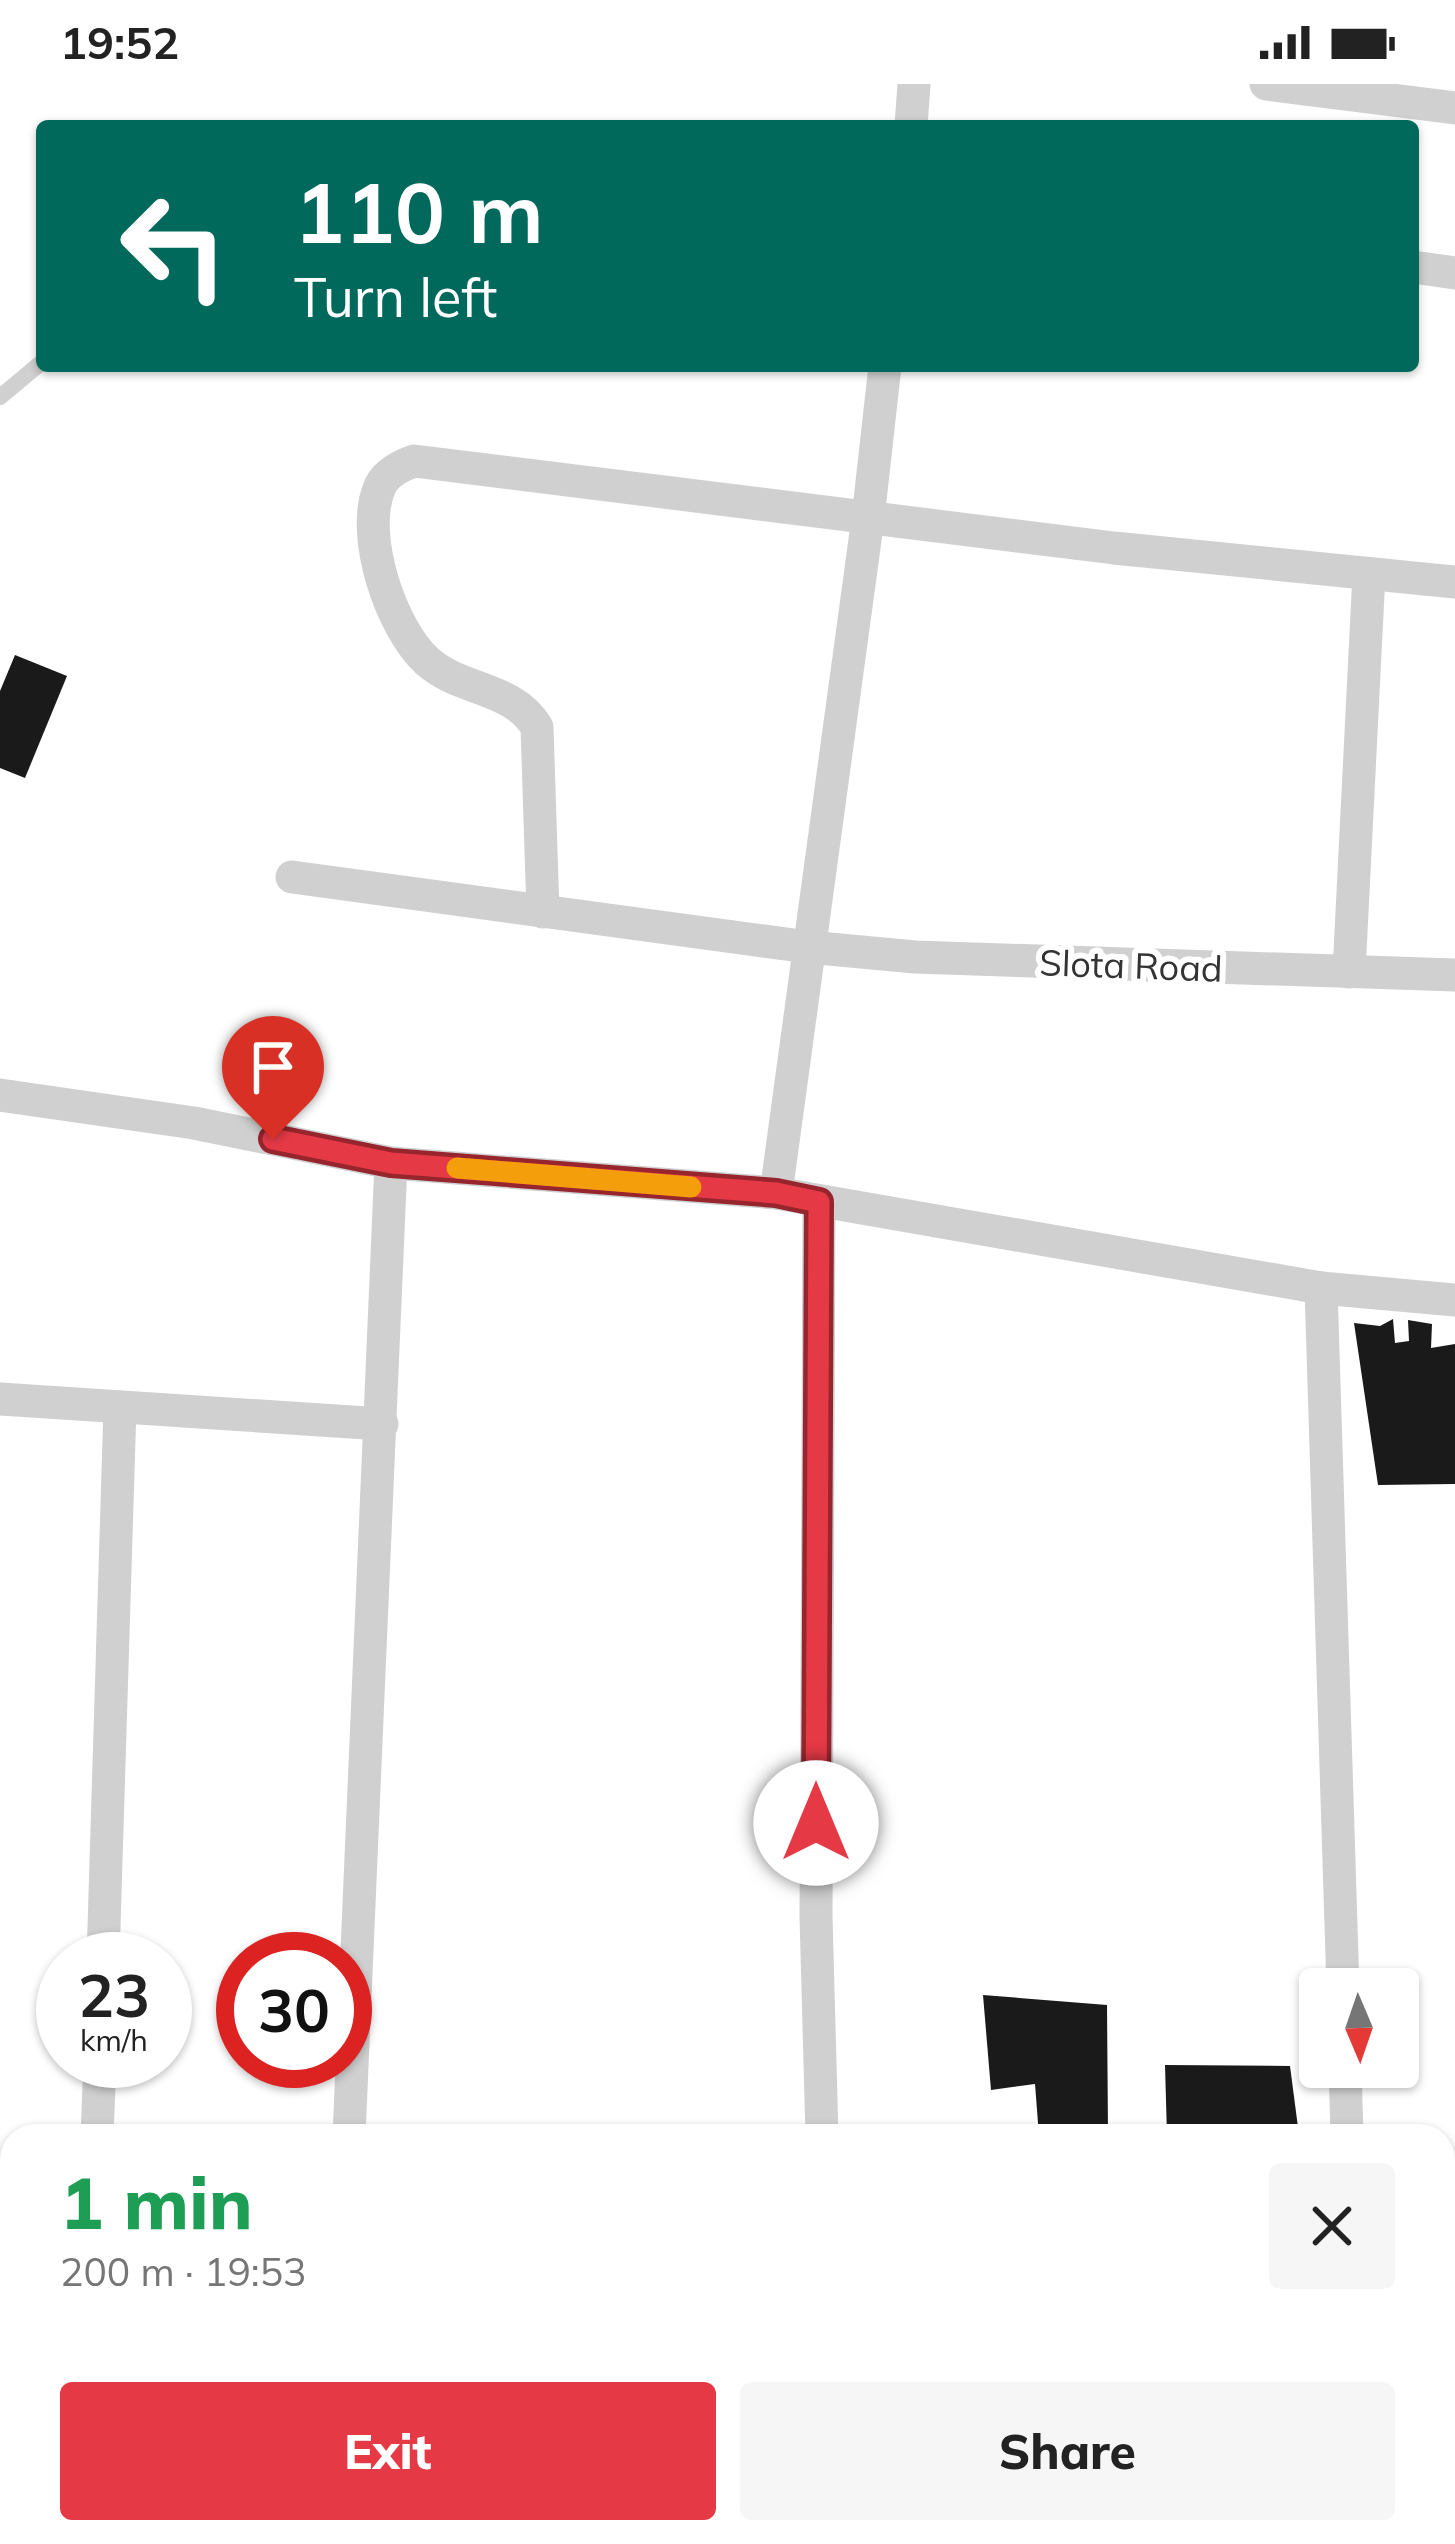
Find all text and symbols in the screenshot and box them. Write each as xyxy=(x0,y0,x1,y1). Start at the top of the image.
text: 19:52 xyxy=(60,14,179,70)
text: 110 m xyxy=(294,159,544,264)
icon: left xyxy=(96,168,252,324)
text: Turn left xyxy=(294,263,497,331)
street label: Slota Road xyxy=(1039,939,1223,991)
pin xyxy=(222,1016,324,1139)
icon: arrive xyxy=(240,1034,306,1100)
position arrow xyxy=(753,1760,879,1886)
speed limit sign: 30 xyxy=(216,1932,372,2088)
text: 23 xyxy=(78,1957,150,2032)
north arrow xyxy=(1299,1968,1419,2088)
map controls xyxy=(1299,1968,1419,2088)
text: km/h xyxy=(80,2021,148,2059)
text: 1 min xyxy=(60,2157,253,2247)
button: close xyxy=(1269,2163,1395,2289)
text: 200 m · 19:53 xyxy=(60,2247,306,2296)
button: Exit xyxy=(60,2382,716,2520)
button: Share xyxy=(740,2382,1395,2520)

